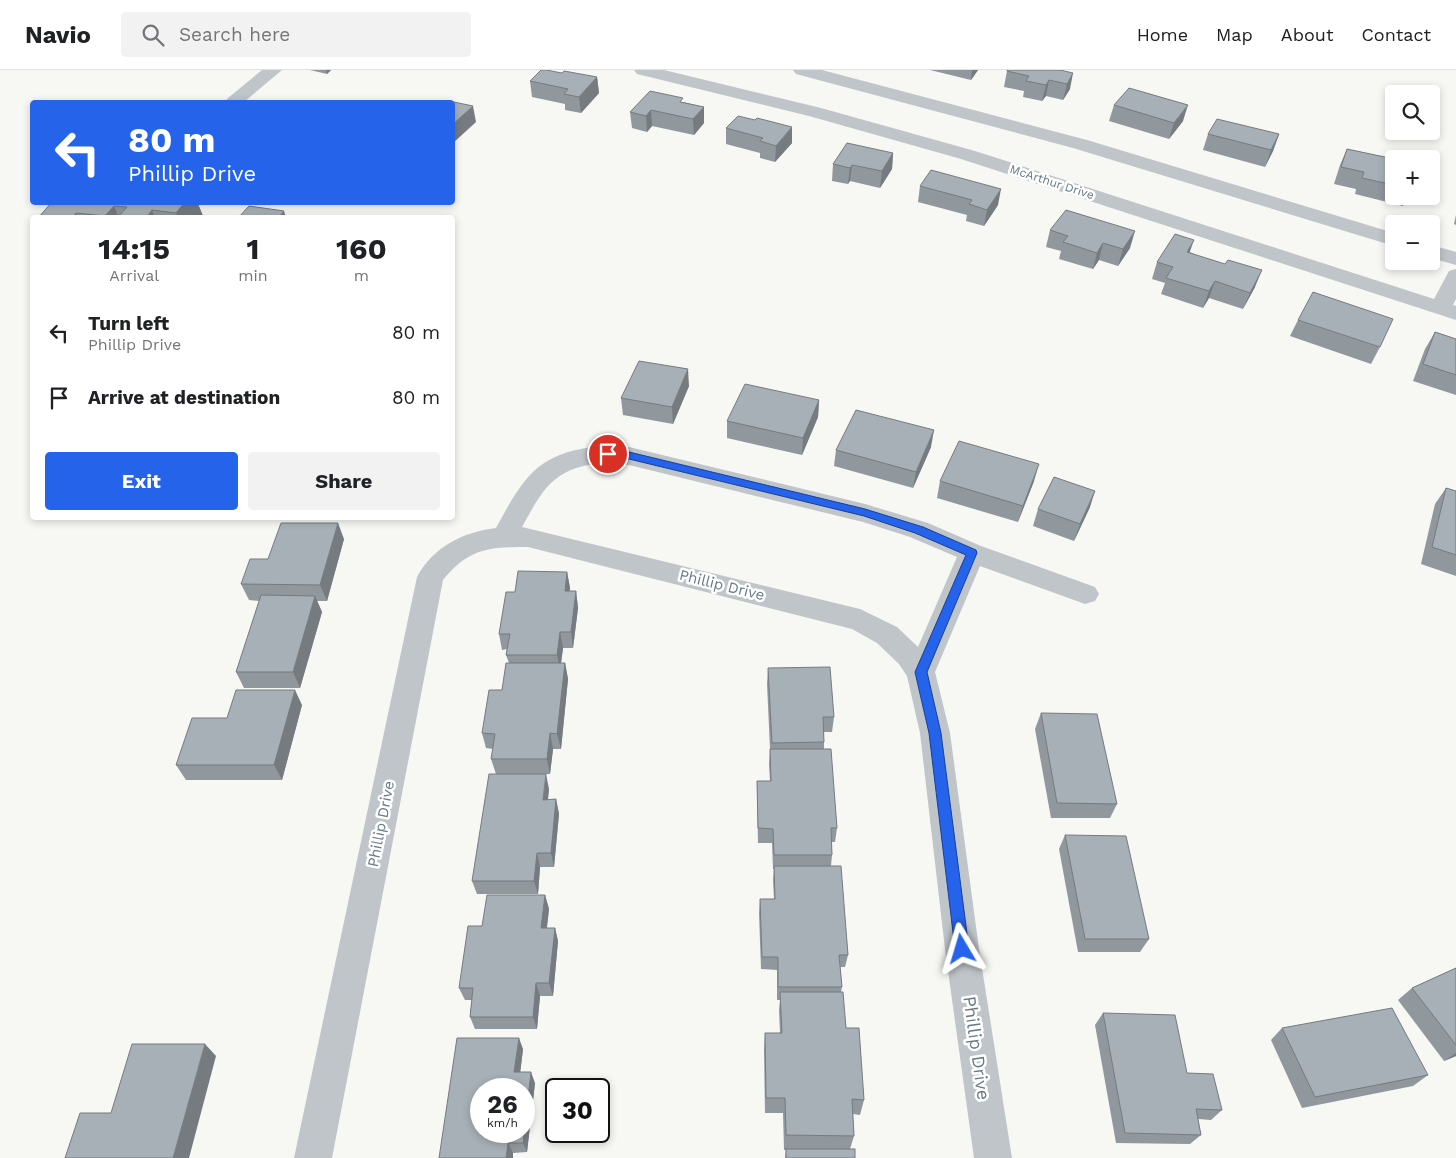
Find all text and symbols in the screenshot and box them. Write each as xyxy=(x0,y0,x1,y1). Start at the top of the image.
search box xyxy=(121,12,471,57)
text: Navio xyxy=(25,21,91,49)
icon: search xyxy=(139,21,167,49)
text: Search here xyxy=(179,23,290,46)
text: Home xyxy=(1137,24,1188,45)
text: Map xyxy=(1216,24,1253,45)
text: About xyxy=(1281,24,1333,45)
text: Contact xyxy=(1361,24,1431,45)
map controls xyxy=(1385,85,1440,270)
button: search xyxy=(1385,85,1440,140)
text: 80 m xyxy=(128,119,215,161)
icon: left xyxy=(45,120,110,185)
button: + xyxy=(1385,150,1440,205)
text: Phillip Drive xyxy=(128,161,256,186)
street label: McArthur Drive xyxy=(1008,162,1096,202)
button: − xyxy=(1385,215,1440,270)
text: 14:15 xyxy=(98,231,170,266)
text: 1 xyxy=(247,231,259,266)
text: 160 xyxy=(336,231,387,266)
text: Arrival xyxy=(109,266,159,285)
text: min xyxy=(238,266,268,285)
text: m xyxy=(354,266,369,285)
text: Turn left xyxy=(88,312,169,335)
icon: left xyxy=(45,319,73,347)
text: 80 m xyxy=(392,321,440,344)
text: Phillip Drive xyxy=(88,335,181,354)
icon: arrive xyxy=(45,384,73,412)
text: Arrive at destination xyxy=(88,386,280,409)
text: 80 m xyxy=(392,386,440,409)
pin xyxy=(587,433,629,475)
icon: arrive xyxy=(594,440,622,468)
button: Exit xyxy=(45,452,238,510)
button: Share xyxy=(248,452,440,510)
street label: Phillip Drive xyxy=(677,566,767,604)
street label: Phillip Drive xyxy=(364,779,398,869)
position arrow xyxy=(935,922,987,974)
street label: Phillip Drive xyxy=(959,995,995,1101)
speed limit sign: 30 xyxy=(545,1078,610,1143)
text: 26 xyxy=(487,1090,518,1119)
text: km/h xyxy=(487,1116,518,1130)

